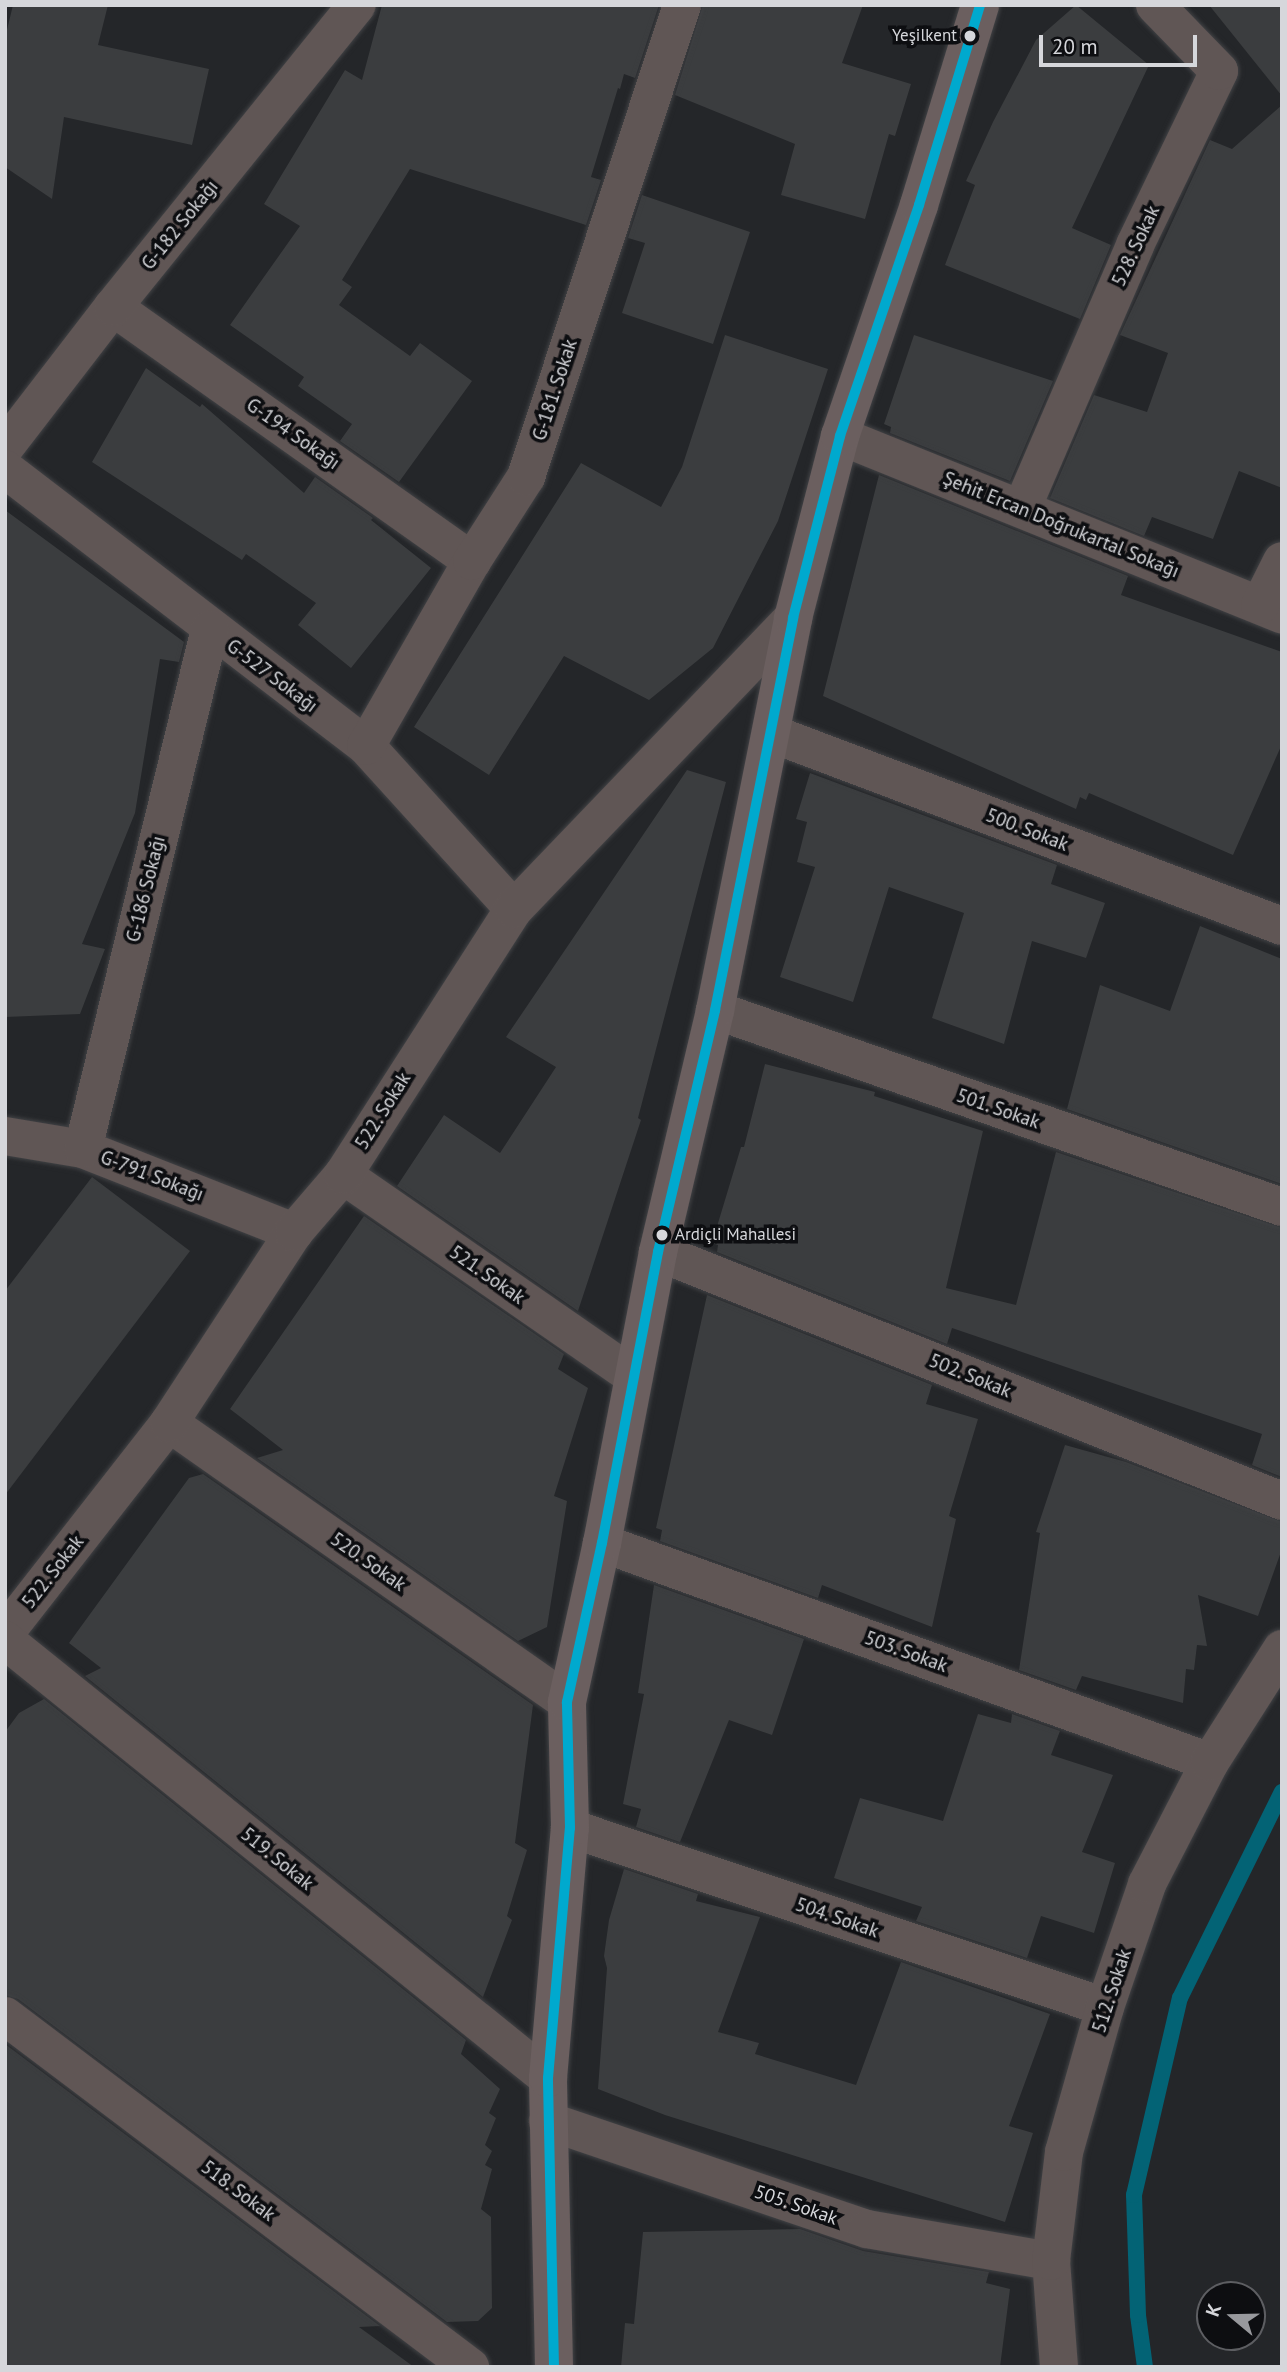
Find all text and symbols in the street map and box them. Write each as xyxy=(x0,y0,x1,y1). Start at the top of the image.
scale bar xyxy=(1042,21,1200,65)
place label: Yeşilkent xyxy=(892,26,957,46)
marker: Yeşilkent xyxy=(963,29,977,43)
text: 20 m xyxy=(1052,33,1098,60)
street label: G-182 Sokağı xyxy=(137,176,223,274)
street label: 528. Sokak xyxy=(1107,201,1165,291)
street label: G-181. Sokak xyxy=(528,336,582,444)
street label: G-194 Sokağı xyxy=(242,393,344,475)
street label: Şehit Ercan Doğrukartal Sokağı xyxy=(940,467,1182,583)
street label: G-527 Sokağı xyxy=(222,634,322,718)
street label: 500. Sokak xyxy=(982,804,1072,856)
street label: G-186 Sokağı xyxy=(122,834,170,944)
street label: 522. Sokak xyxy=(350,1068,416,1154)
street label: 501. Sokak xyxy=(953,1084,1043,1134)
street label: G-791 Sokağı xyxy=(97,1146,207,1206)
place label: Ardiçli Mahallesi xyxy=(675,1225,796,1245)
marker: Ardiçli Mahallesi xyxy=(655,1228,669,1242)
street label: 521. Sokak xyxy=(444,1240,530,1310)
street label: 502. Sokak xyxy=(925,1349,1015,1403)
street label: 520. Sokak xyxy=(325,1527,411,1597)
street label: 522. Sokak xyxy=(17,1530,89,1614)
street label: 503. Sokak xyxy=(861,1626,951,1678)
street label: 519. Sokak xyxy=(236,1822,318,1896)
street label: 504. Sokak xyxy=(792,1893,882,1943)
street label: 512. Sokak xyxy=(1088,1946,1136,2036)
street label: 518. Sokak xyxy=(196,2155,280,2227)
street label: 505. Sokak xyxy=(751,2180,841,2230)
north arrow xyxy=(1196,2281,1266,2351)
text: K xyxy=(1200,2300,1226,2319)

